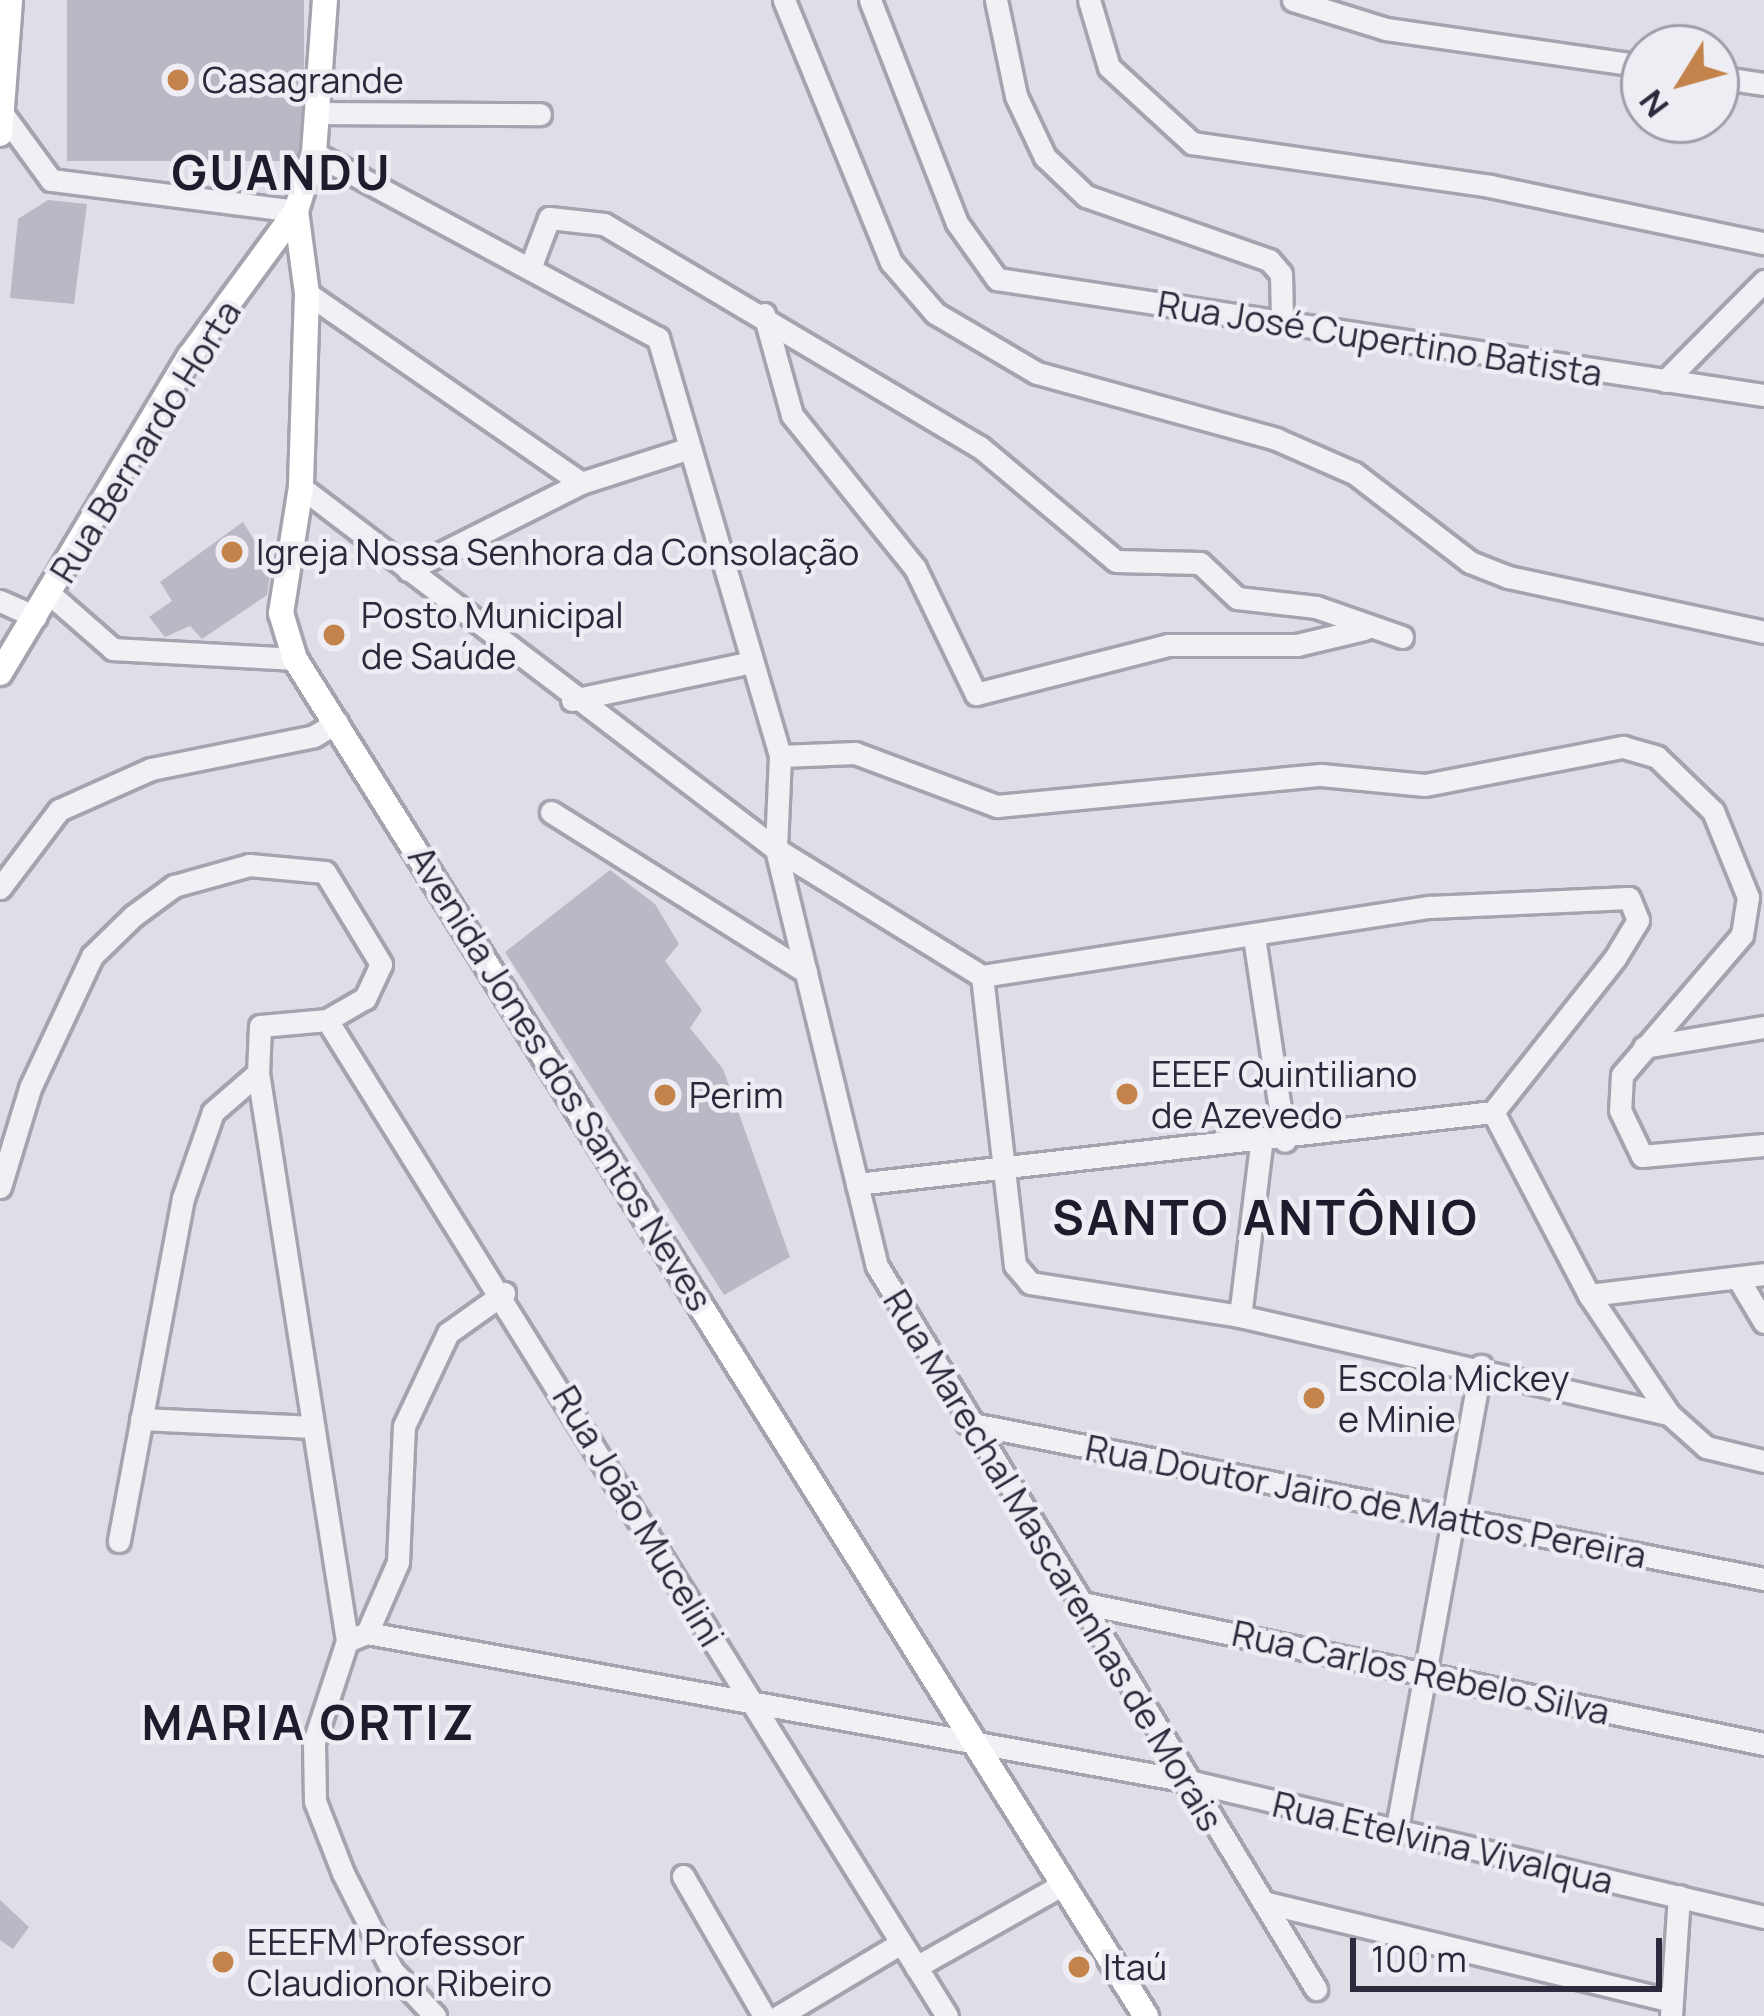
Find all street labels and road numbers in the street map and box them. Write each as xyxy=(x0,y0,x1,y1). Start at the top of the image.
street label: Rua José Cupertino Batista xyxy=(1155,282,1605,394)
street label: Rua Bernardo Horta xyxy=(41,292,249,590)
street label: Avenida Jones dos Santos Neves xyxy=(400,838,722,1318)
street label: Rua Marechal Mascarenhas de Morais xyxy=(875,1282,1233,1838)
street label: Rua João Mucelini xyxy=(544,1378,734,1654)
street label: Rua Doutor Jairo de Mattos Pereira xyxy=(1082,1425,1650,1577)
street label: Rua Carlos Rebelo Silva xyxy=(1228,1611,1614,1733)
street label: Rua Etelvina Vivalqua xyxy=(1269,1782,1617,1902)

